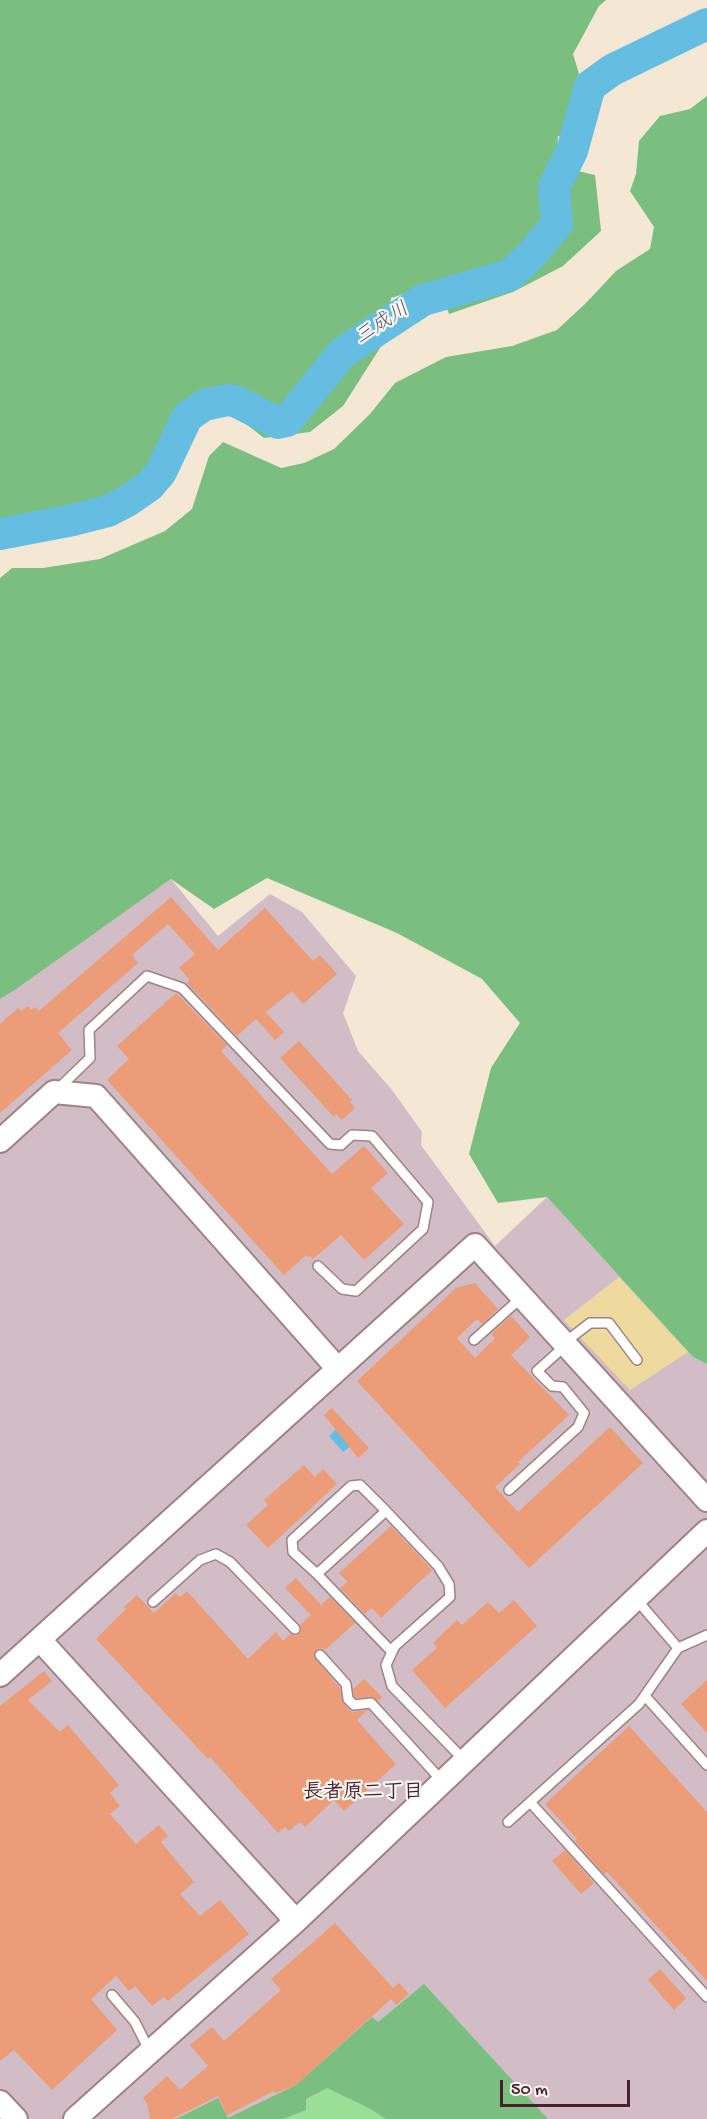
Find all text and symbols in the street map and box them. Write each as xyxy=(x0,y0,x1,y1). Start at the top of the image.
water label: 三成川 xyxy=(351,299,415,351)
district label: 長者原二丁目 xyxy=(303,1782,423,1806)
scale bar xyxy=(503,2068,634,2106)
text: 50 m xyxy=(511,2080,548,2101)

